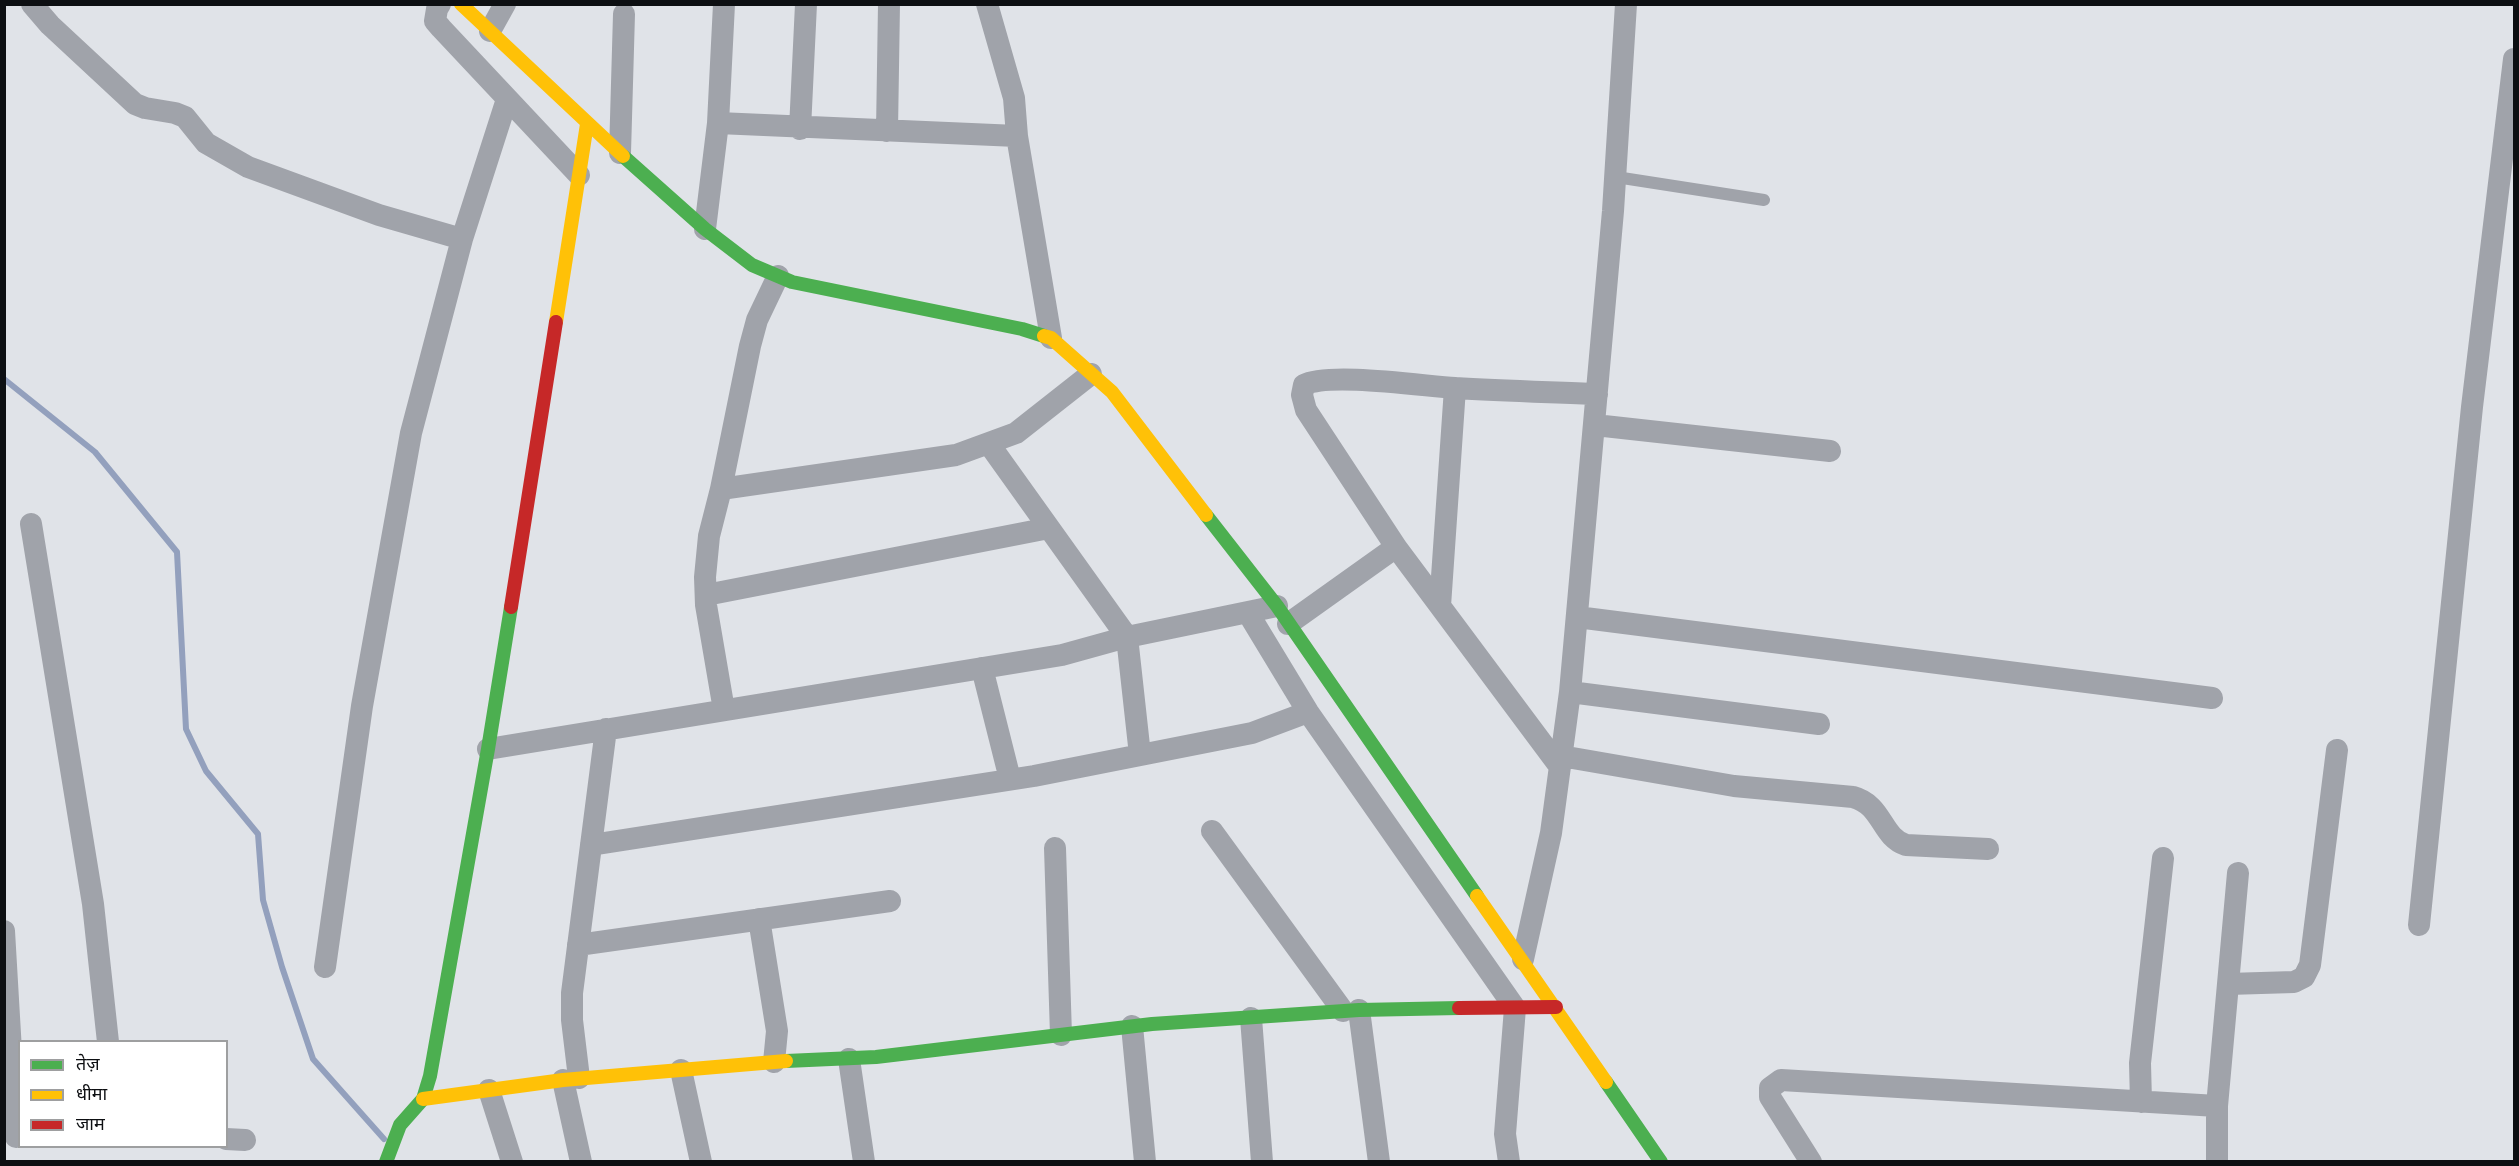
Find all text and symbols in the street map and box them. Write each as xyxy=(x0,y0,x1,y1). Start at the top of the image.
legend xyxy=(18,1040,228,1148)
text: तेज़ xyxy=(76,1053,100,1075)
text: धीमा xyxy=(76,1083,107,1105)
text: जाम xyxy=(76,1113,105,1135)

